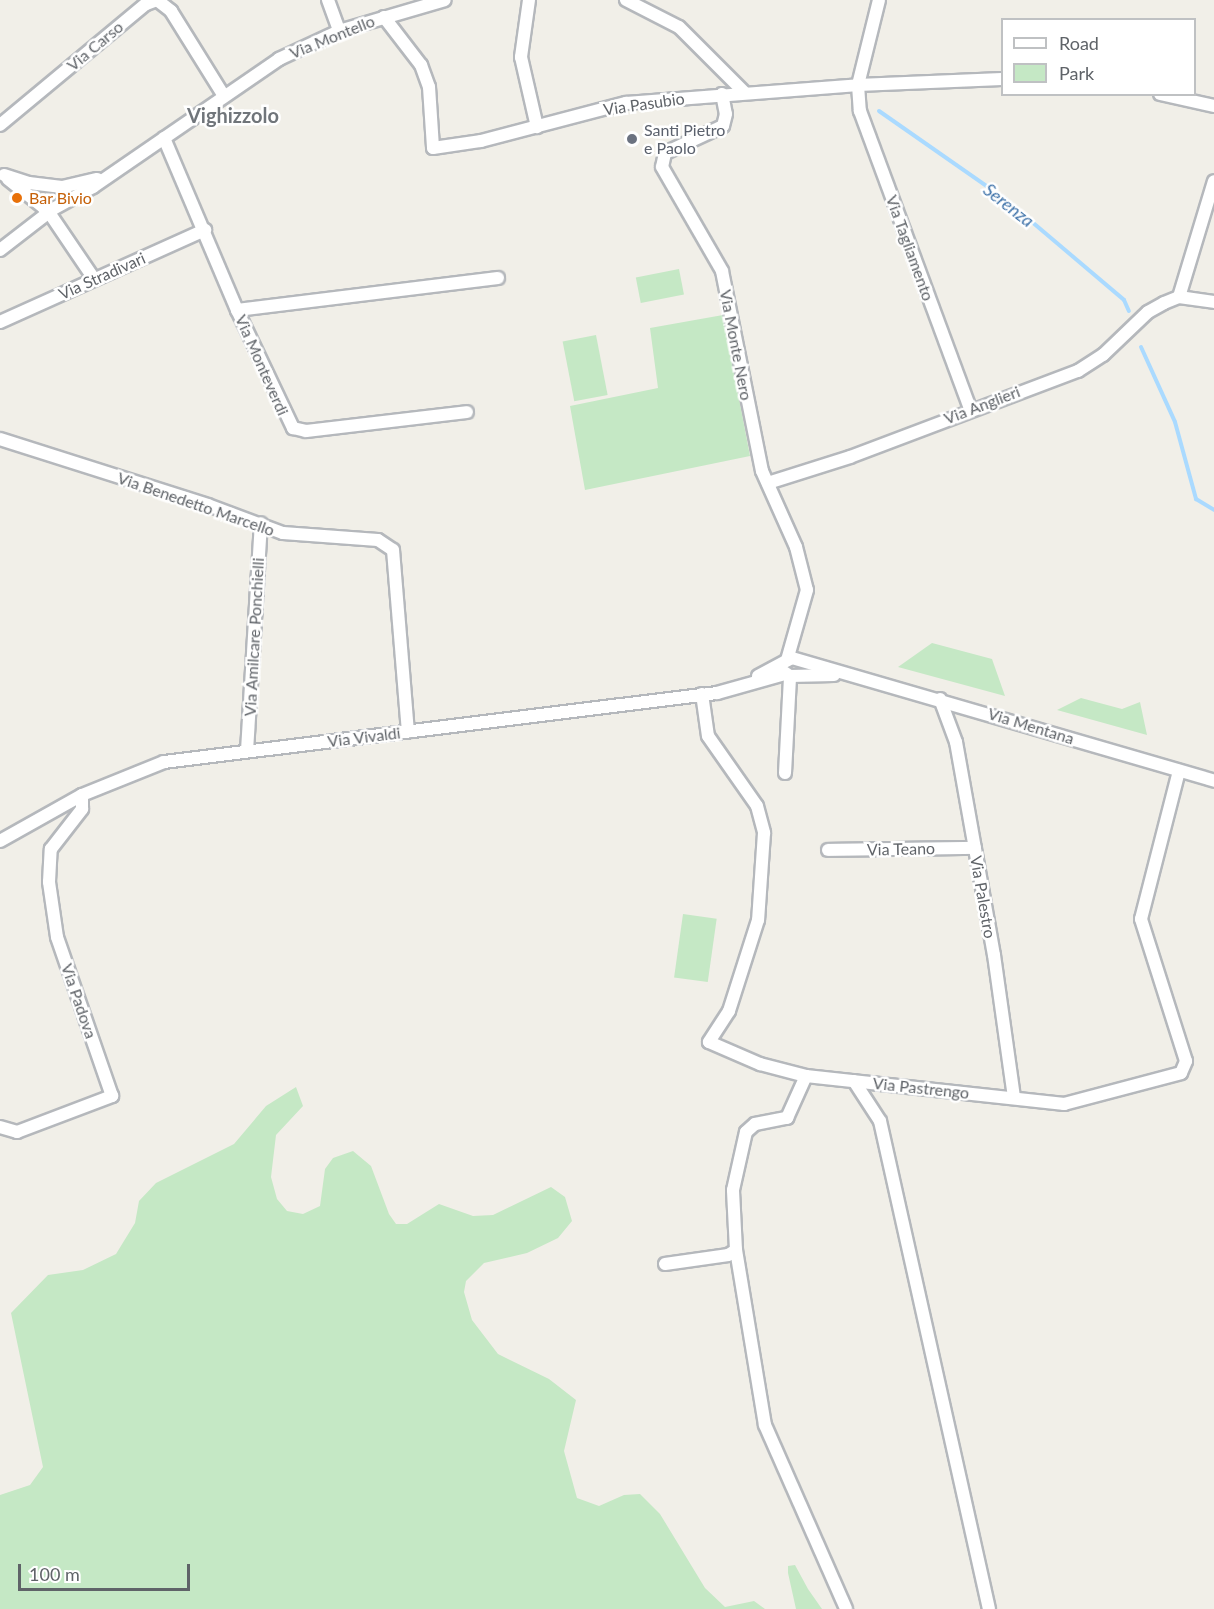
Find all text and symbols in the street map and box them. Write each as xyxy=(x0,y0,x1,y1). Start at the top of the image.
street label: Via Montello xyxy=(287,11,377,63)
street label: Via Carso xyxy=(63,17,127,75)
legend xyxy=(1001,18,1196,96)
text: Road xyxy=(1059,32,1099,54)
text: Park xyxy=(1059,62,1094,84)
street label: Via Pasubio xyxy=(602,89,686,119)
district label: Vighizzolo xyxy=(187,103,279,127)
place label: Santi Pietro e Paolo xyxy=(644,120,725,158)
marker: Santi Pietro e Paolo xyxy=(625,132,639,146)
water label: Serenza xyxy=(979,179,1039,231)
place label: Bar Bivio xyxy=(29,188,92,208)
marker: Bar Bivio xyxy=(10,191,24,205)
street label: Via Tagliamento xyxy=(882,192,938,304)
street label: Via Stradivari xyxy=(56,248,148,304)
street label: Via Monte Nero xyxy=(716,288,756,402)
street label: Via Monteverdi xyxy=(231,312,293,418)
street label: Via Anglieri xyxy=(941,382,1023,428)
street label: Via Benedetto Marcello xyxy=(115,468,277,540)
street label: Via Amilcare Ponchielli xyxy=(240,557,268,717)
street label: Via Mentana xyxy=(986,704,1076,748)
street label: Via Vivaldi xyxy=(326,723,402,751)
street label: Via Teano xyxy=(867,839,935,859)
street label: Via Palestro xyxy=(966,854,1000,940)
street label: Via Padova xyxy=(57,961,101,1041)
street label: Via Pastrengo xyxy=(872,1073,970,1103)
scale bar xyxy=(21,1552,194,1590)
text: 100 m xyxy=(29,1563,80,1585)

